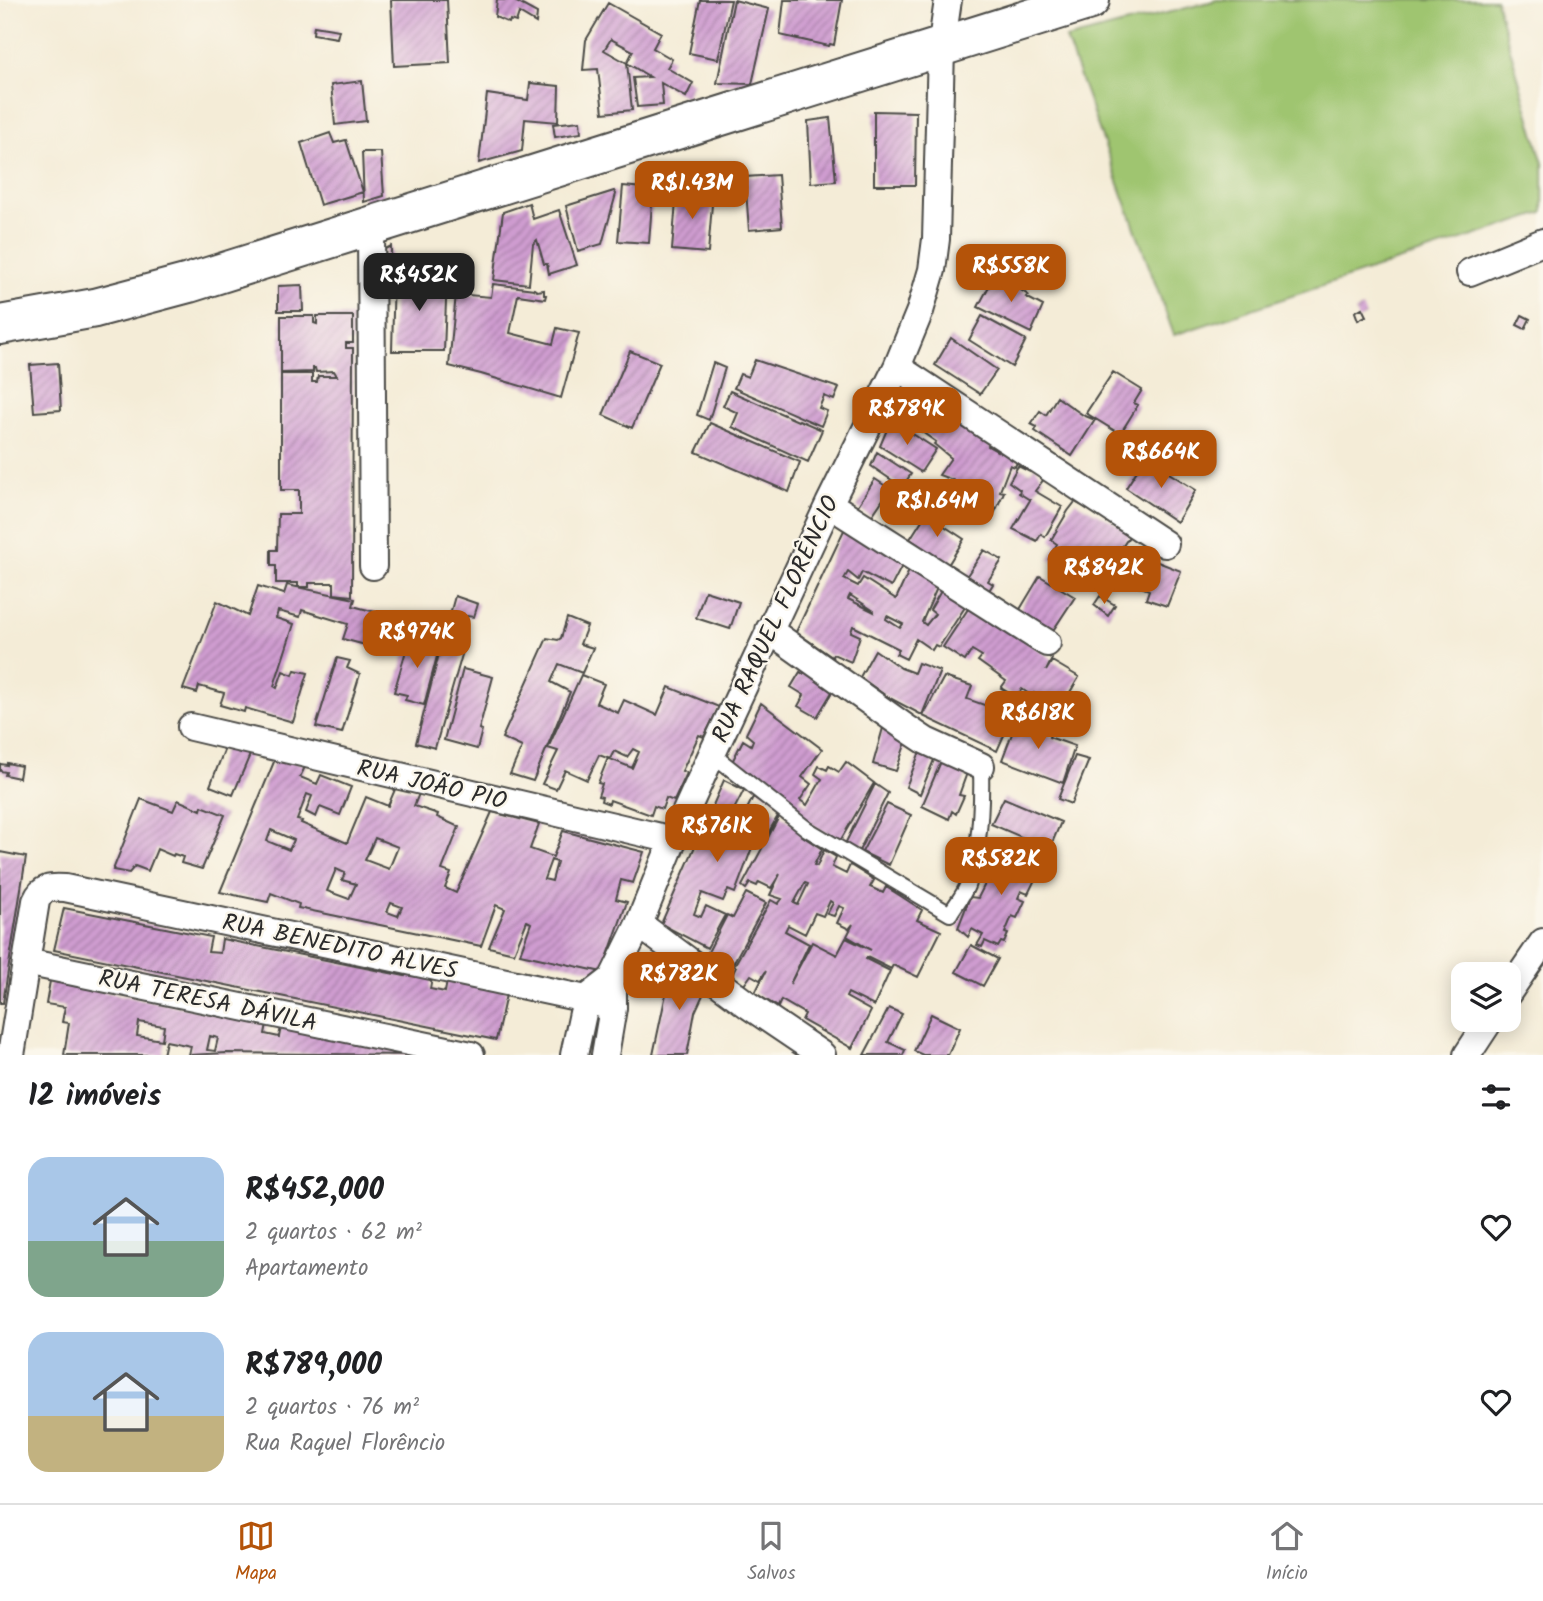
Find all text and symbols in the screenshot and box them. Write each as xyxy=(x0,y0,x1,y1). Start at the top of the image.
pin: R$1.43M xyxy=(627,162,757,221)
text: R$1.43M xyxy=(651,166,733,202)
pin: R$558K xyxy=(954,244,1068,304)
text: R$558K xyxy=(972,249,1050,285)
pin: R$452K xyxy=(362,254,476,313)
text: R$452K xyxy=(380,258,458,294)
pin: R$789K xyxy=(850,388,964,447)
text: R$789K xyxy=(868,392,946,428)
pin: R$664K xyxy=(1104,430,1218,490)
text: R$664K xyxy=(1122,435,1200,471)
pin: R$1.64M xyxy=(872,480,1002,539)
text: R$1.64M xyxy=(896,484,978,520)
street label: RUA RAQUEL FLORÊNCIO xyxy=(702,489,851,750)
pin: R$842K xyxy=(1047,546,1161,606)
text: R$842K xyxy=(1064,551,1144,587)
pin: R$974K xyxy=(360,610,474,670)
text: R$974K xyxy=(379,615,455,651)
pin: R$618K xyxy=(981,692,1095,751)
text: R$618K xyxy=(1001,696,1075,732)
street label: RUA JOÃO PIO xyxy=(353,749,511,822)
pin: R$761K xyxy=(660,804,774,864)
text: R$761K xyxy=(681,809,753,845)
pin: R$582K xyxy=(944,838,1058,897)
text: R$582K xyxy=(961,842,1041,878)
street label: RUA BENEDITO ALVES xyxy=(218,903,461,991)
pin: R$782K xyxy=(622,953,736,1012)
text: R$782K xyxy=(639,957,719,993)
street label: RUA TERESA DÁVILA xyxy=(95,959,321,1044)
map controls xyxy=(1451,962,1521,1032)
button: layers xyxy=(1451,962,1521,1032)
text: 12 imóveis xyxy=(28,1073,161,1121)
icon: filters xyxy=(1477,1078,1515,1116)
text: R$452,000 xyxy=(245,1167,384,1215)
icon: home xyxy=(84,1185,168,1269)
icon: heart xyxy=(1477,1208,1515,1246)
text: 2 quartos · 62 m² xyxy=(245,1215,422,1251)
text: Apartamento xyxy=(245,1251,368,1287)
text: R$789,000 xyxy=(245,1342,382,1390)
icon: home xyxy=(84,1360,168,1444)
icon: heart xyxy=(1477,1383,1515,1421)
text: 2 quartos · 76 m² xyxy=(245,1390,419,1426)
text: Rua Raquel Florêncio xyxy=(245,1426,445,1462)
tab: Mapa xyxy=(235,1517,277,1589)
tab: Salvos xyxy=(747,1517,796,1589)
tab: Início xyxy=(1266,1517,1308,1589)

